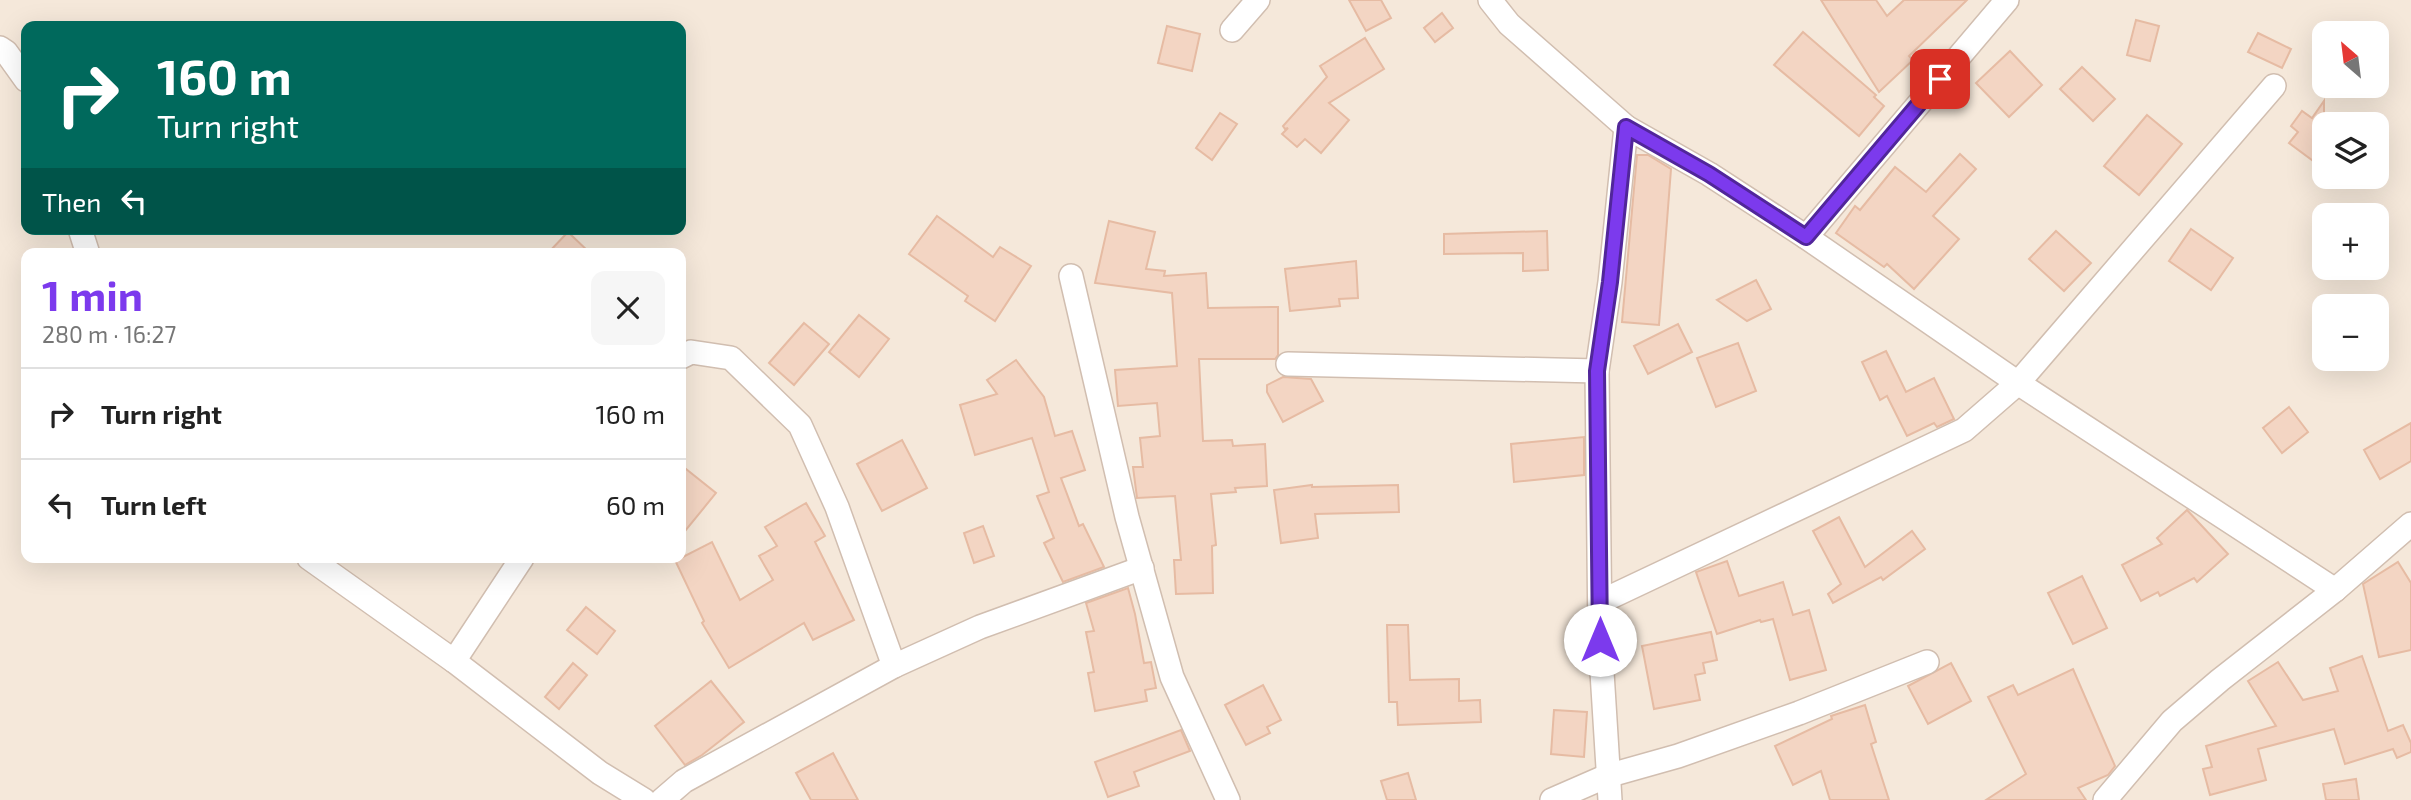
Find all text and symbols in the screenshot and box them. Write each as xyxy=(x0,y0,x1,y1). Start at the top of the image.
north arrow xyxy=(2312,21,2389,98)
map controls xyxy=(2312,21,2389,371)
text: 160 m xyxy=(157,46,292,105)
icon: right xyxy=(42,49,133,140)
pin xyxy=(1910,49,1970,109)
icon: arrive xyxy=(1921,60,1959,98)
text: Turn right xyxy=(157,106,299,144)
button: layers xyxy=(2312,112,2389,189)
icon: left xyxy=(115,182,153,220)
text: Then xyxy=(42,186,101,217)
button: + xyxy=(2312,203,2389,280)
text: 1 min xyxy=(42,269,143,319)
button: close xyxy=(591,271,665,345)
button: − xyxy=(2312,294,2389,371)
text: 280 m · 16:27 xyxy=(42,320,176,348)
icon: right xyxy=(42,395,80,433)
text: Turn right xyxy=(101,398,222,429)
text: 160 m xyxy=(596,398,665,429)
icon: left xyxy=(42,486,80,524)
text: Turn left xyxy=(101,489,207,520)
text: 60 m xyxy=(606,489,665,520)
position arrow xyxy=(1563,603,1637,677)

